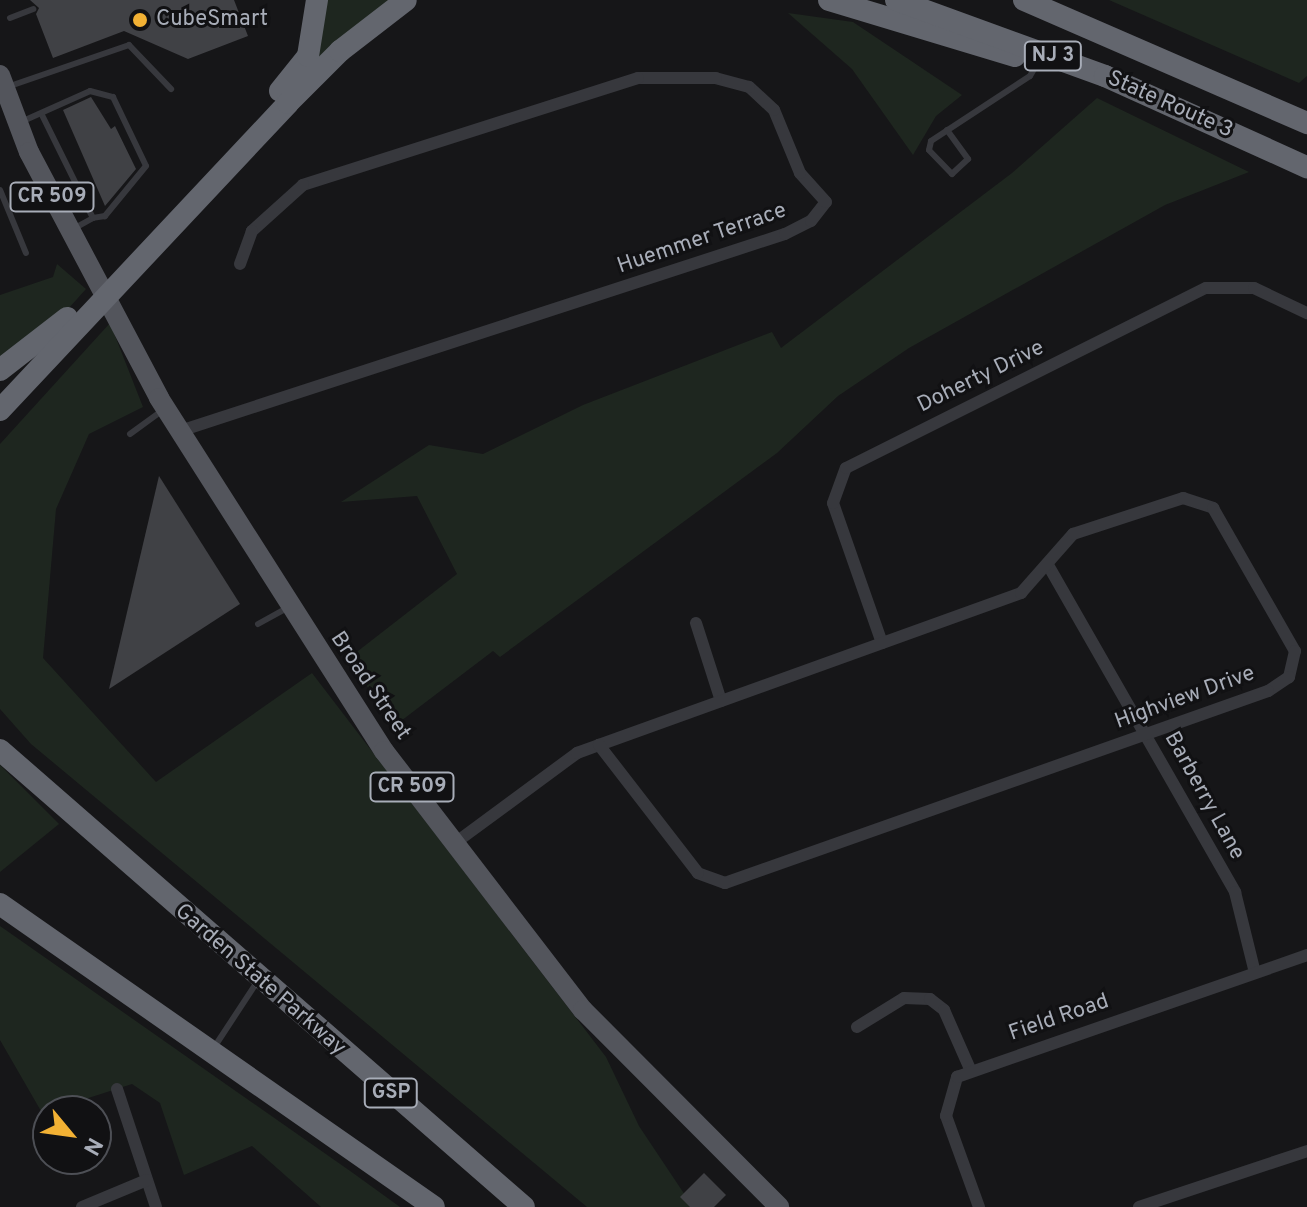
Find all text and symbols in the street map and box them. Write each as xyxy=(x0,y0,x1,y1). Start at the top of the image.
place label: CubeSmart xyxy=(156,7,268,33)
marker: CubeSmart xyxy=(131,11,149,29)
road number: NJ 3 xyxy=(1023,40,1083,72)
street label: State Route 3 xyxy=(1103,66,1237,144)
road number: CR 509 xyxy=(8,181,96,213)
street label: Huemmer Terrace xyxy=(614,198,790,280)
street label: Doherty Drive xyxy=(913,335,1049,419)
street label: Broad Street xyxy=(324,627,416,745)
street label: Highview Drive xyxy=(1111,660,1259,736)
street label: Barberry Lane xyxy=(1158,727,1250,865)
road number: CR 509 xyxy=(368,771,456,803)
street label: Garden State Parkway xyxy=(169,898,351,1062)
street label: Field Road xyxy=(1006,989,1112,1047)
road number: GSP xyxy=(363,1077,419,1109)
north arrow xyxy=(32,1095,112,1175)
text: N xyxy=(76,1132,107,1159)

